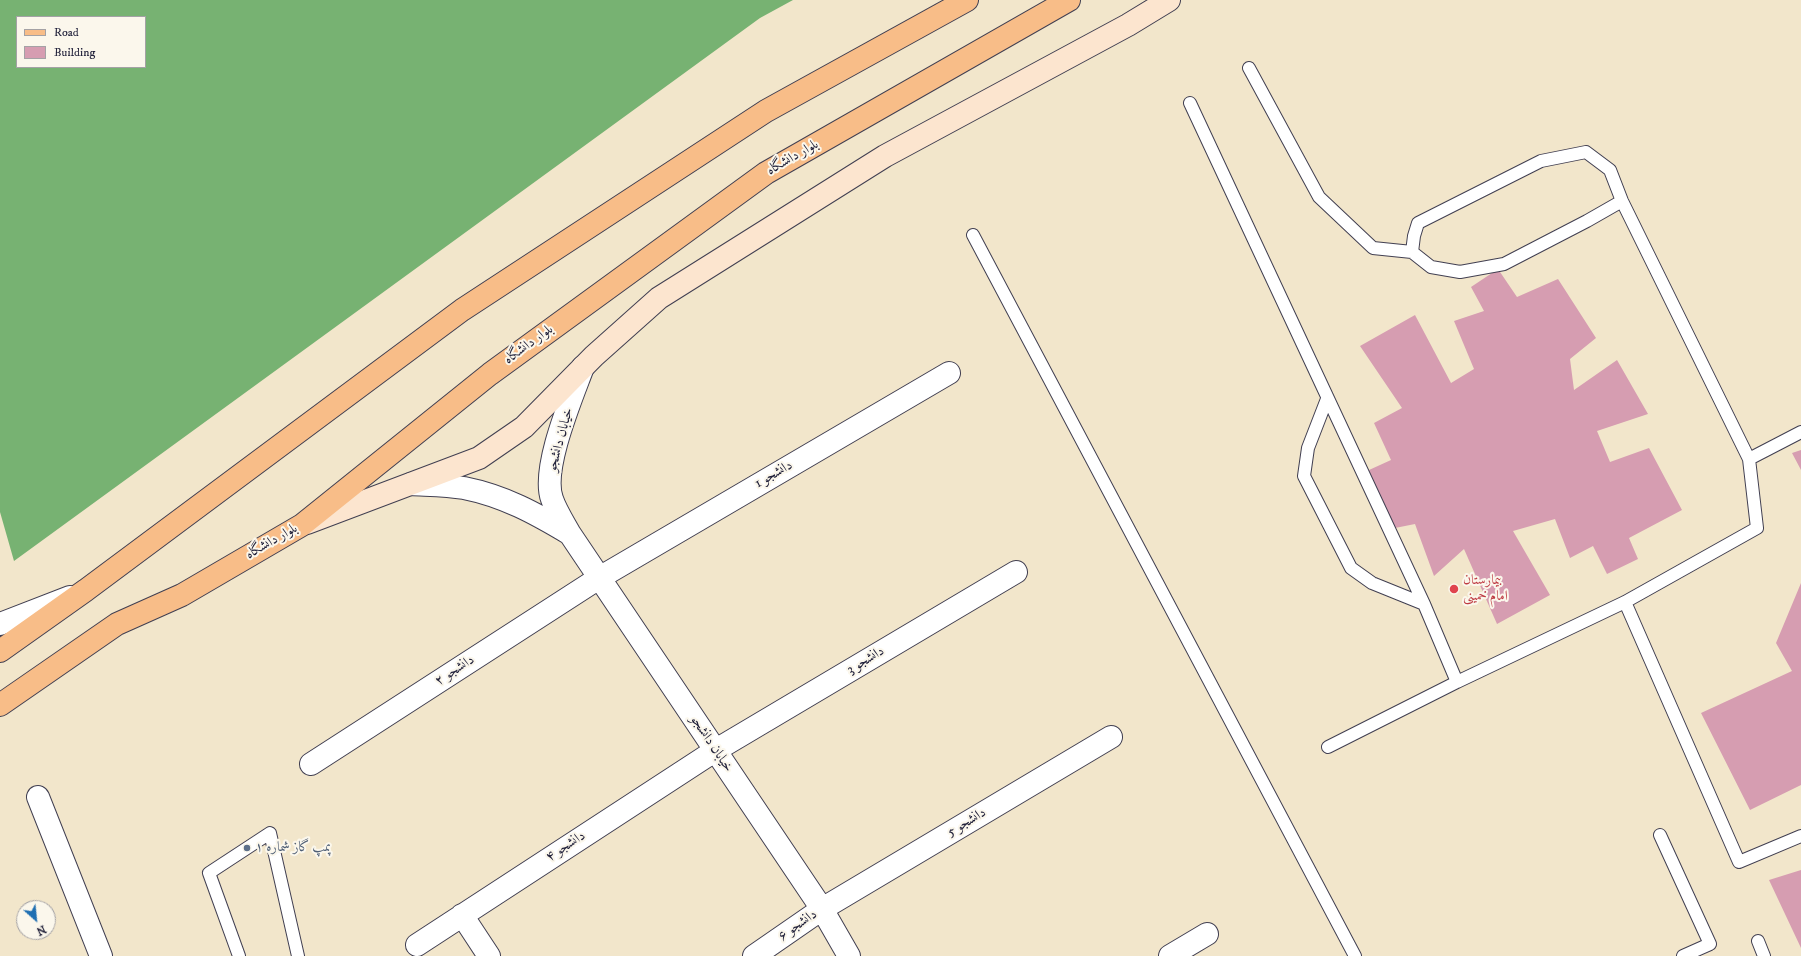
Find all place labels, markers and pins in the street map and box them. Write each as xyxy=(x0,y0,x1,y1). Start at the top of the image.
place label: بیمارستان امام خمینی xyxy=(1463,573,1508,606)
marker: بیمارستان امام خمینی xyxy=(1448,583,1460,595)
place label: پمپ گاز شماره ۱ xyxy=(255,840,331,856)
marker: پمپ گاز شماره ۱ xyxy=(242,843,252,853)

